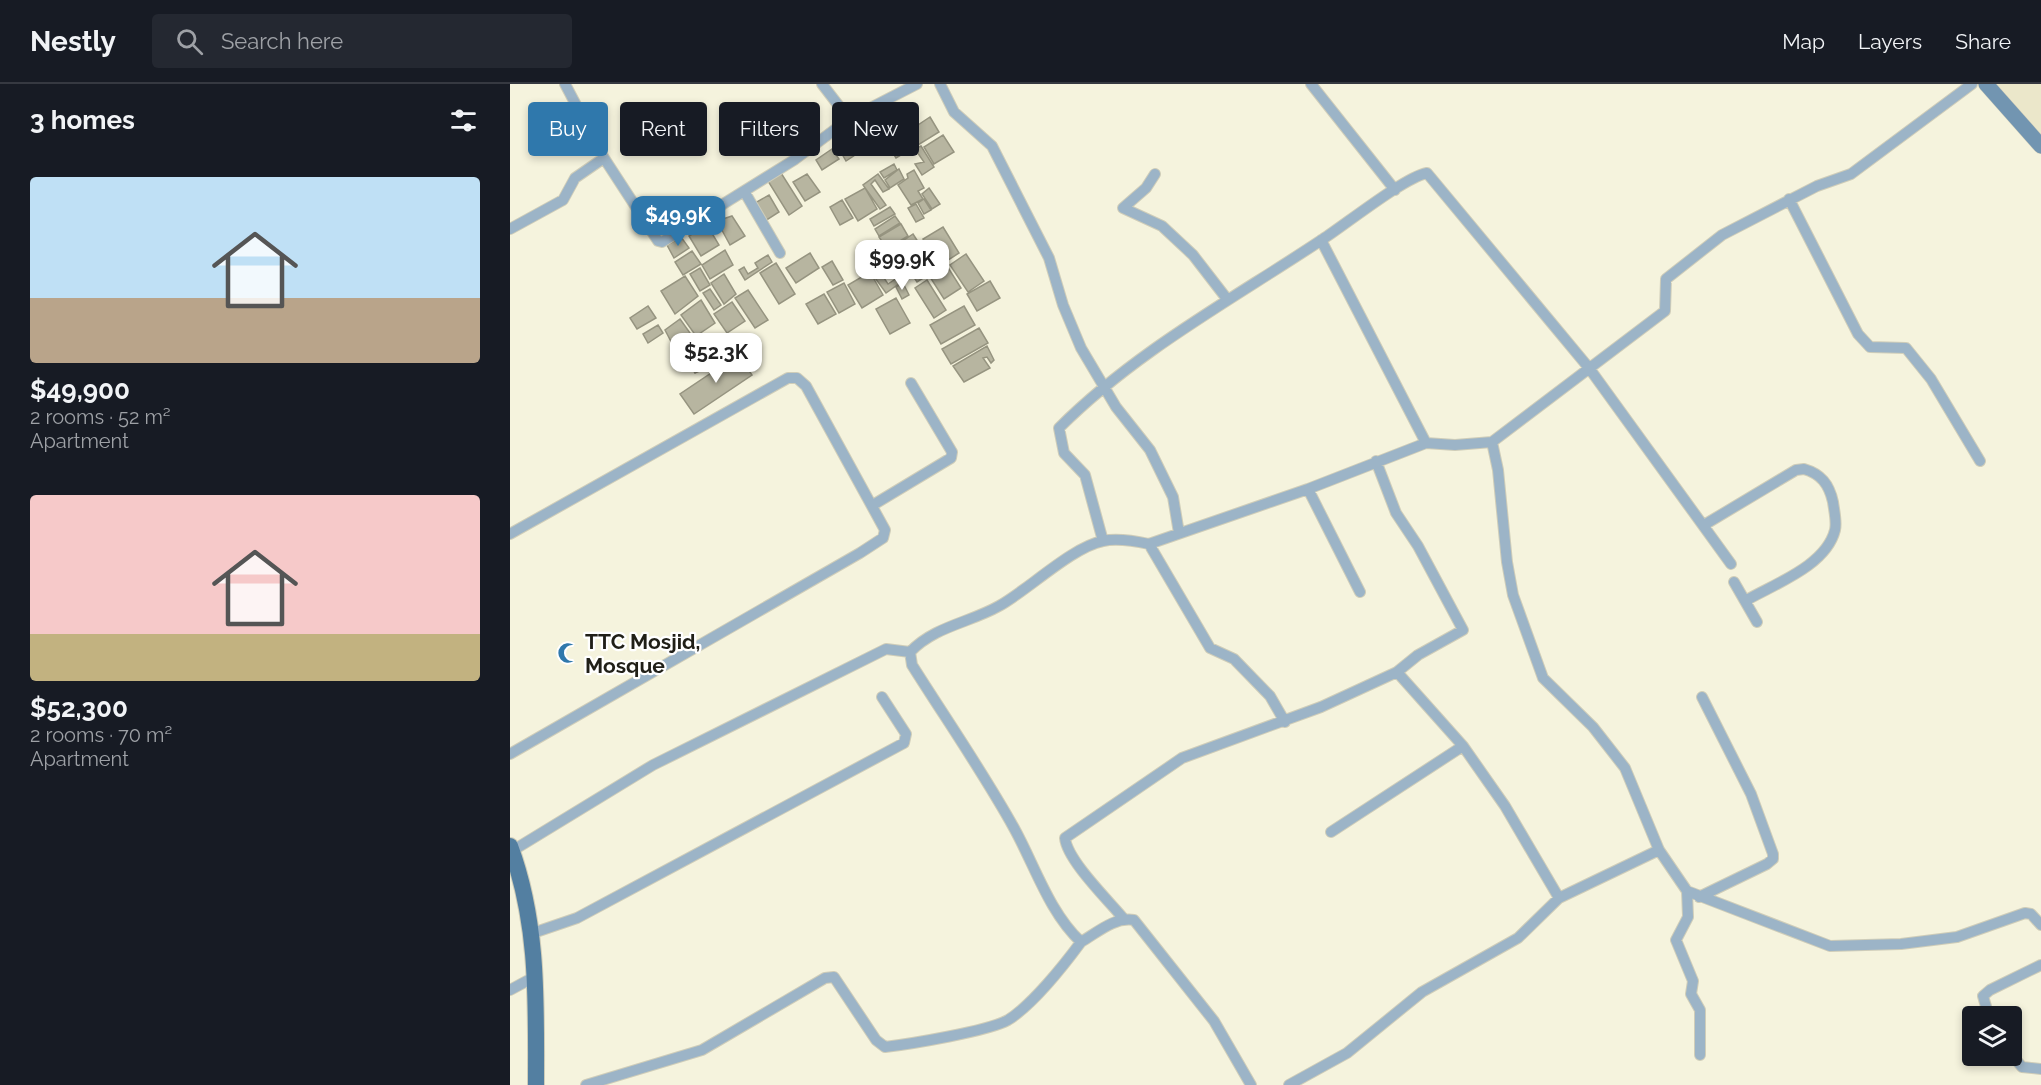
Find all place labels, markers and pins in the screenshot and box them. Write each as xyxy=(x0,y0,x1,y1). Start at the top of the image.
pin: $49.9K xyxy=(629,196,727,247)
pin: $99.9K xyxy=(853,240,951,291)
pin: $52.3K xyxy=(667,333,765,384)
place label: TTC Mosjid, Mosque xyxy=(585,629,700,678)
mosque icon: TTC Mosjid, Mosque xyxy=(556,641,580,665)

